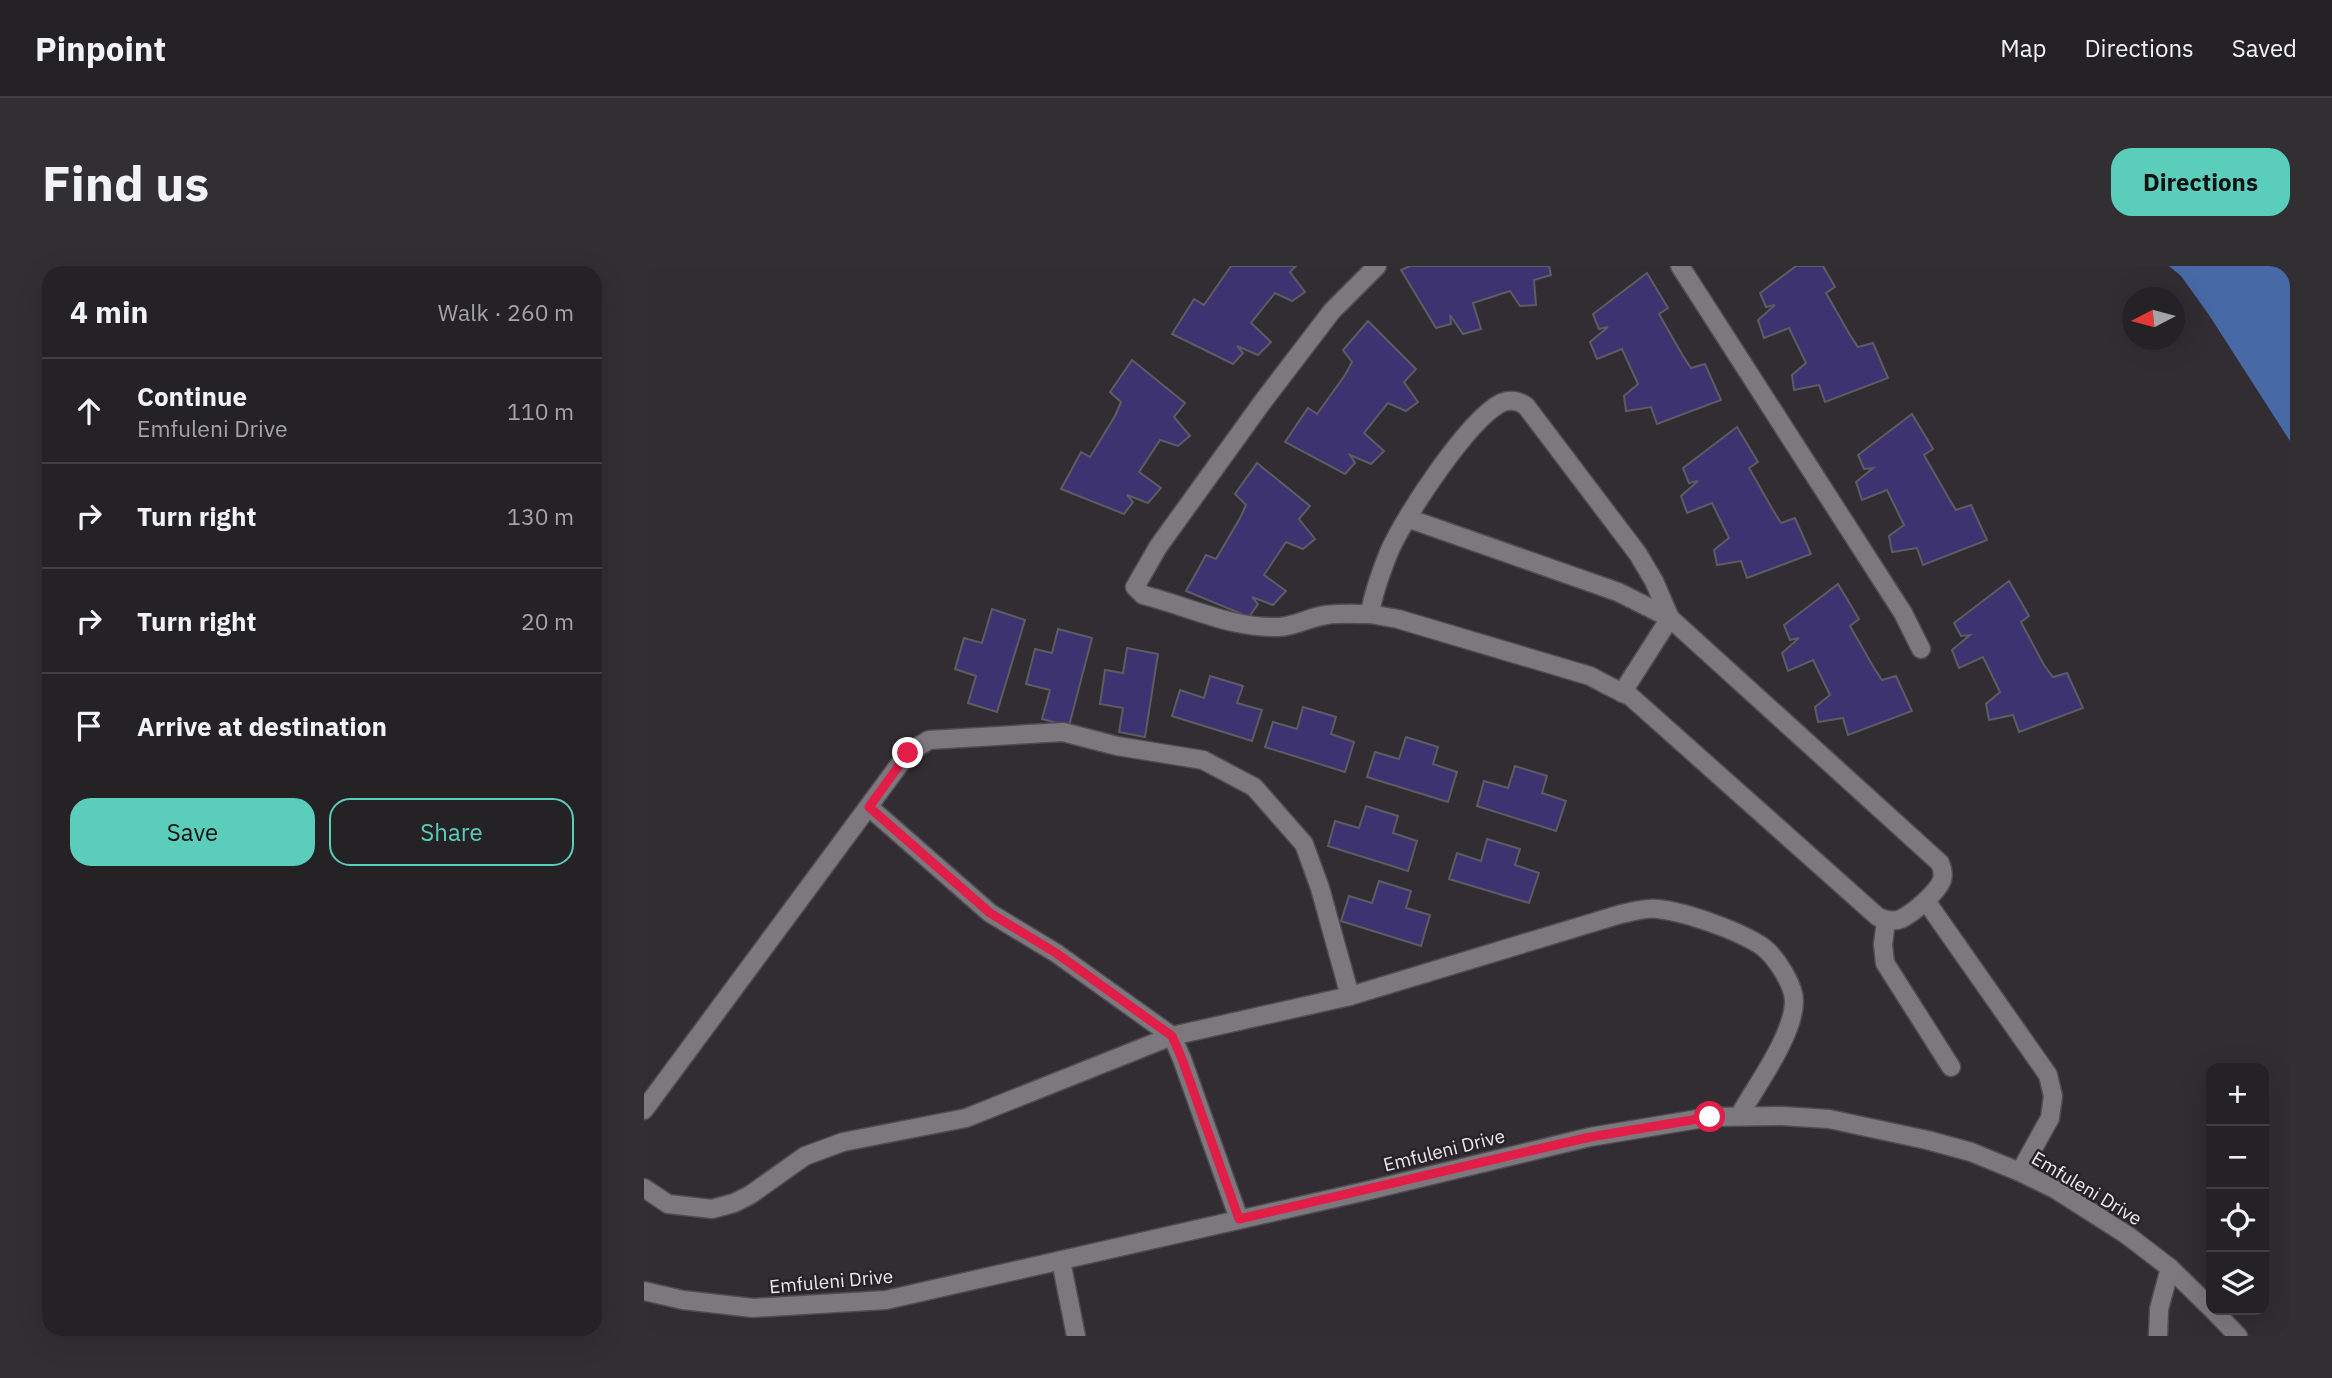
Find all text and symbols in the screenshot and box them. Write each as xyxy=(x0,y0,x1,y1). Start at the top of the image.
text: Pinpoint xyxy=(35,27,166,70)
text: Map xyxy=(2000,32,2046,64)
text: Directions xyxy=(2084,32,2194,64)
text: Saved xyxy=(2232,32,2297,64)
button: Directions xyxy=(2111,148,2290,216)
text: Find us xyxy=(42,151,209,214)
north arrow xyxy=(2122,287,2185,350)
text: 4 min xyxy=(70,292,148,331)
text: Walk · 260 m xyxy=(438,297,574,327)
text: Continue xyxy=(137,379,247,413)
icon: ahead xyxy=(70,392,108,430)
text: 110 m xyxy=(507,396,574,426)
text: Emfuleni Drive xyxy=(137,413,288,443)
icon: right xyxy=(70,497,108,535)
text: Turn right xyxy=(137,499,256,533)
text: 130 m xyxy=(507,501,574,531)
icon: right xyxy=(70,602,108,640)
text: Turn right xyxy=(137,604,256,638)
text: 20 m xyxy=(521,606,574,636)
icon: arrive xyxy=(70,707,108,745)
text: Arrive at destination xyxy=(137,709,387,743)
route end xyxy=(892,737,923,768)
button: Save xyxy=(70,798,315,866)
button: Share xyxy=(329,798,574,866)
map controls xyxy=(2206,1063,2269,1315)
button: + xyxy=(2206,1063,2269,1126)
route start xyxy=(1694,1101,1725,1132)
street label: Emfuleni Drive xyxy=(1381,1123,1507,1177)
button: − xyxy=(2206,1126,2269,1189)
street label: Emfuleni Drive xyxy=(2028,1146,2146,1230)
button: locate xyxy=(2206,1189,2269,1252)
button: layers xyxy=(2206,1252,2269,1315)
street label: Emfuleni Drive xyxy=(768,1264,894,1298)

